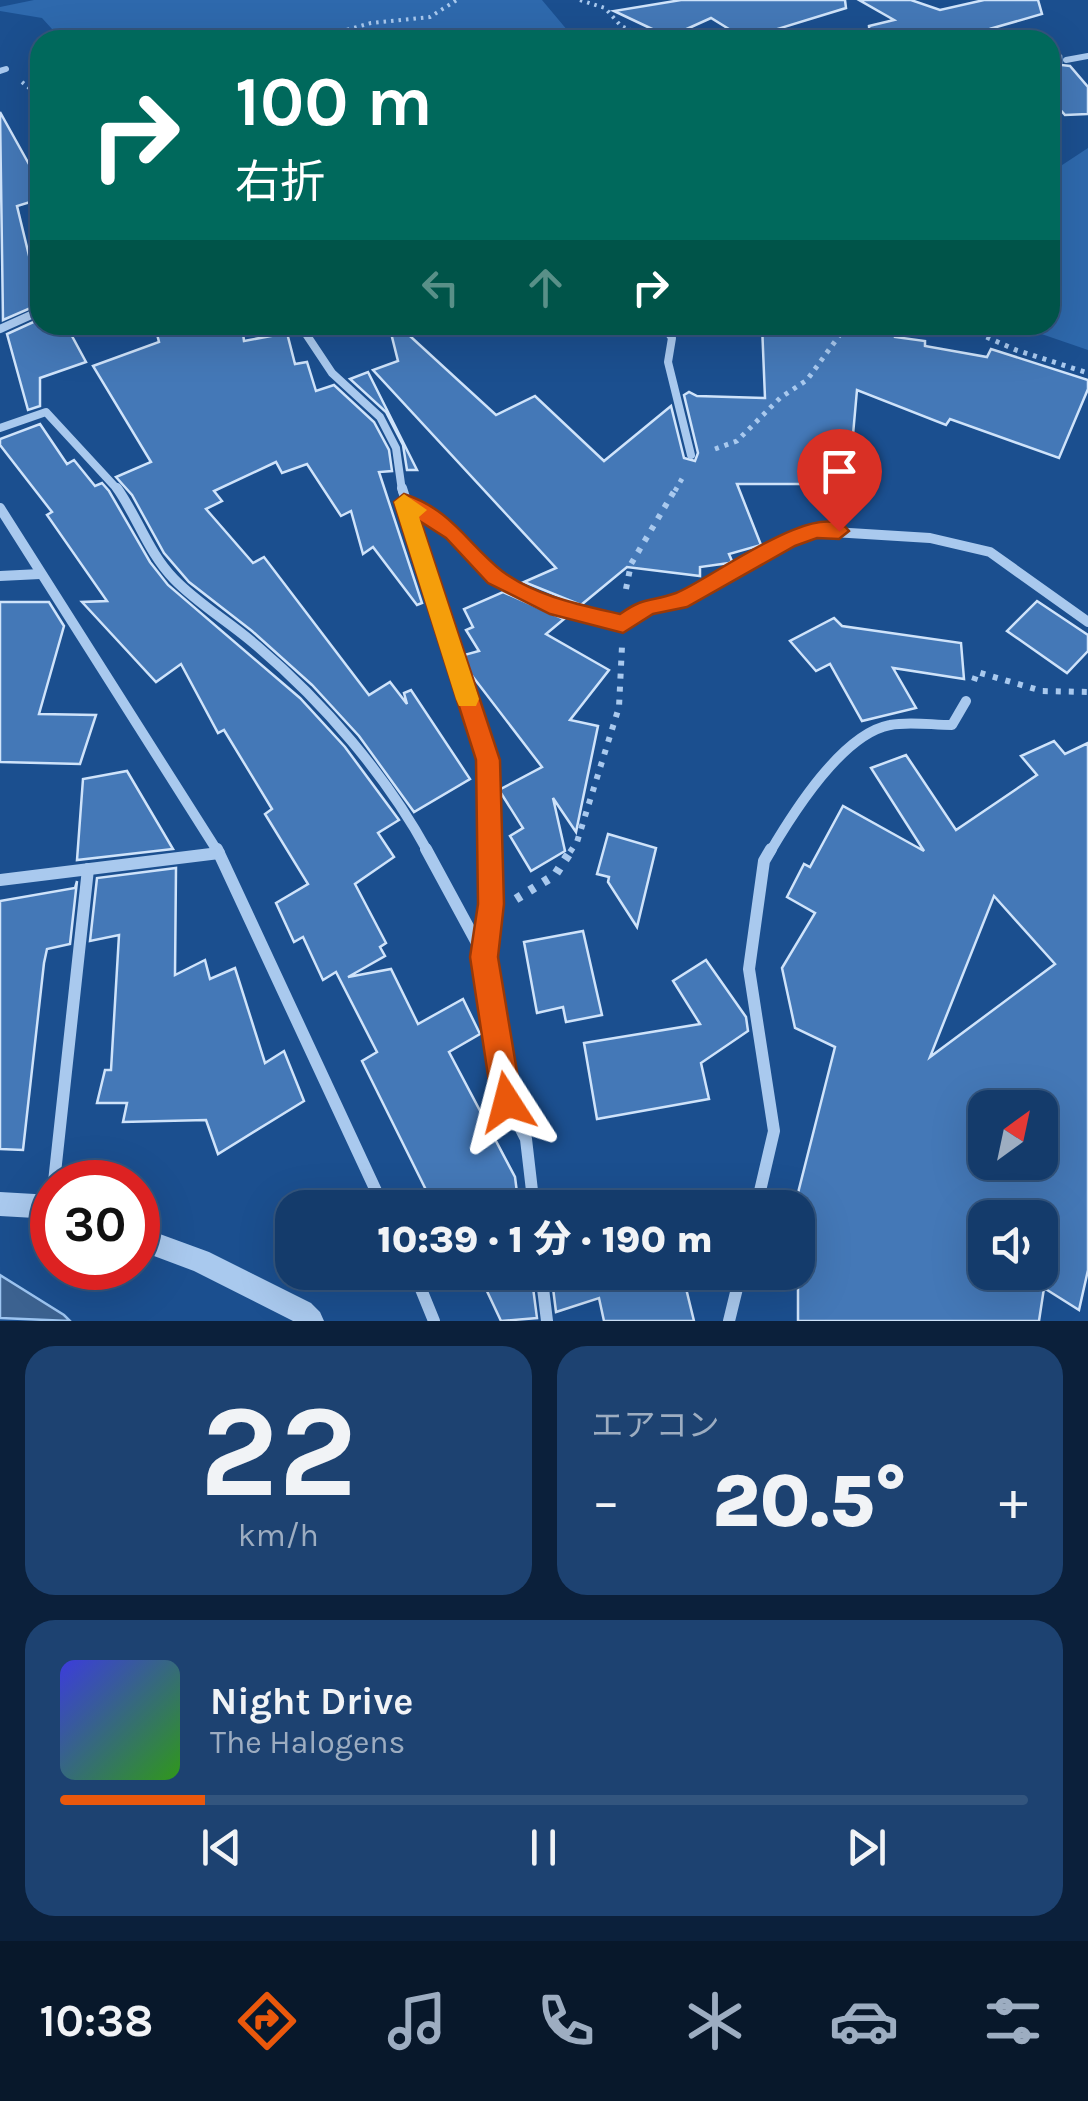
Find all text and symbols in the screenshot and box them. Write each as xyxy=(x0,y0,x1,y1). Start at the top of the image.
text: 100 m xyxy=(235,61,433,143)
icon: right xyxy=(70,70,200,200)
text: 右折 xyxy=(235,156,325,208)
icon: left xyxy=(413,260,468,315)
icon: ahead xyxy=(518,260,573,315)
icon: right xyxy=(623,260,678,315)
pin xyxy=(797,429,882,532)
icon: arrive xyxy=(812,444,867,499)
position arrow xyxy=(455,1050,559,1154)
north arrow xyxy=(968,1090,1058,1180)
map controls xyxy=(968,1090,1058,1290)
speed limit sign: 30 xyxy=(30,1160,160,1290)
button: sound xyxy=(968,1200,1058,1290)
text: 10:39 · 1 分 · 190 m xyxy=(377,1217,713,1262)
text: 22 xyxy=(200,1376,357,1528)
text: エアコン xyxy=(592,1407,720,1444)
text: 20.5° xyxy=(712,1457,907,1545)
text: − xyxy=(592,1469,620,1533)
text: + xyxy=(999,1469,1028,1533)
text: km/h xyxy=(238,1517,319,1554)
text: Night Drive xyxy=(210,1679,413,1724)
text: The Halogens xyxy=(210,1724,405,1761)
icon: previous xyxy=(194,1820,249,1875)
icon: pause xyxy=(516,1820,571,1875)
icon: next xyxy=(839,1820,894,1875)
icon: directions xyxy=(232,1986,302,2056)
icon: music xyxy=(382,1986,452,2056)
icon: phone xyxy=(531,1986,601,2056)
icon: climate xyxy=(680,1986,750,2056)
icon: car xyxy=(829,1986,899,2056)
icon: filters xyxy=(978,1986,1048,2056)
text: 10:38 xyxy=(40,1995,153,2047)

